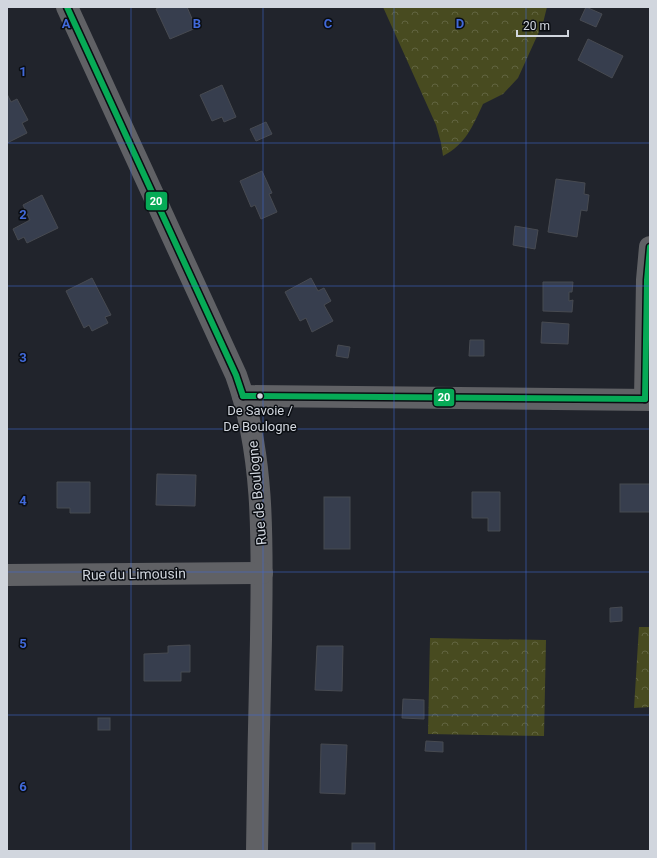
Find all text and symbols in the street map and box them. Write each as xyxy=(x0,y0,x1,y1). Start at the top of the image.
scale bar xyxy=(517,12,568,38)
text: A xyxy=(62,16,71,31)
text: B xyxy=(193,16,201,31)
text: C xyxy=(324,16,333,31)
text: D xyxy=(456,16,464,31)
text: 20 m xyxy=(523,19,550,33)
text: 1 xyxy=(19,64,27,79)
line badge: 20 xyxy=(145,191,168,211)
text: 20 xyxy=(150,195,162,208)
text: 2 xyxy=(19,207,27,222)
text: 3 xyxy=(19,350,27,365)
line badge: 20 xyxy=(433,388,455,407)
marker: De Savoie / De Boulogne xyxy=(255,391,265,401)
text: 20 xyxy=(438,391,450,404)
place label: De Savoie / De Boulogne xyxy=(223,403,297,434)
street label: Rue de Boulogne xyxy=(244,440,270,546)
text: 4 xyxy=(19,493,27,508)
street label: Rue du Limousin xyxy=(82,565,186,583)
text: 5 xyxy=(19,636,27,651)
text: 6 xyxy=(19,779,27,794)

